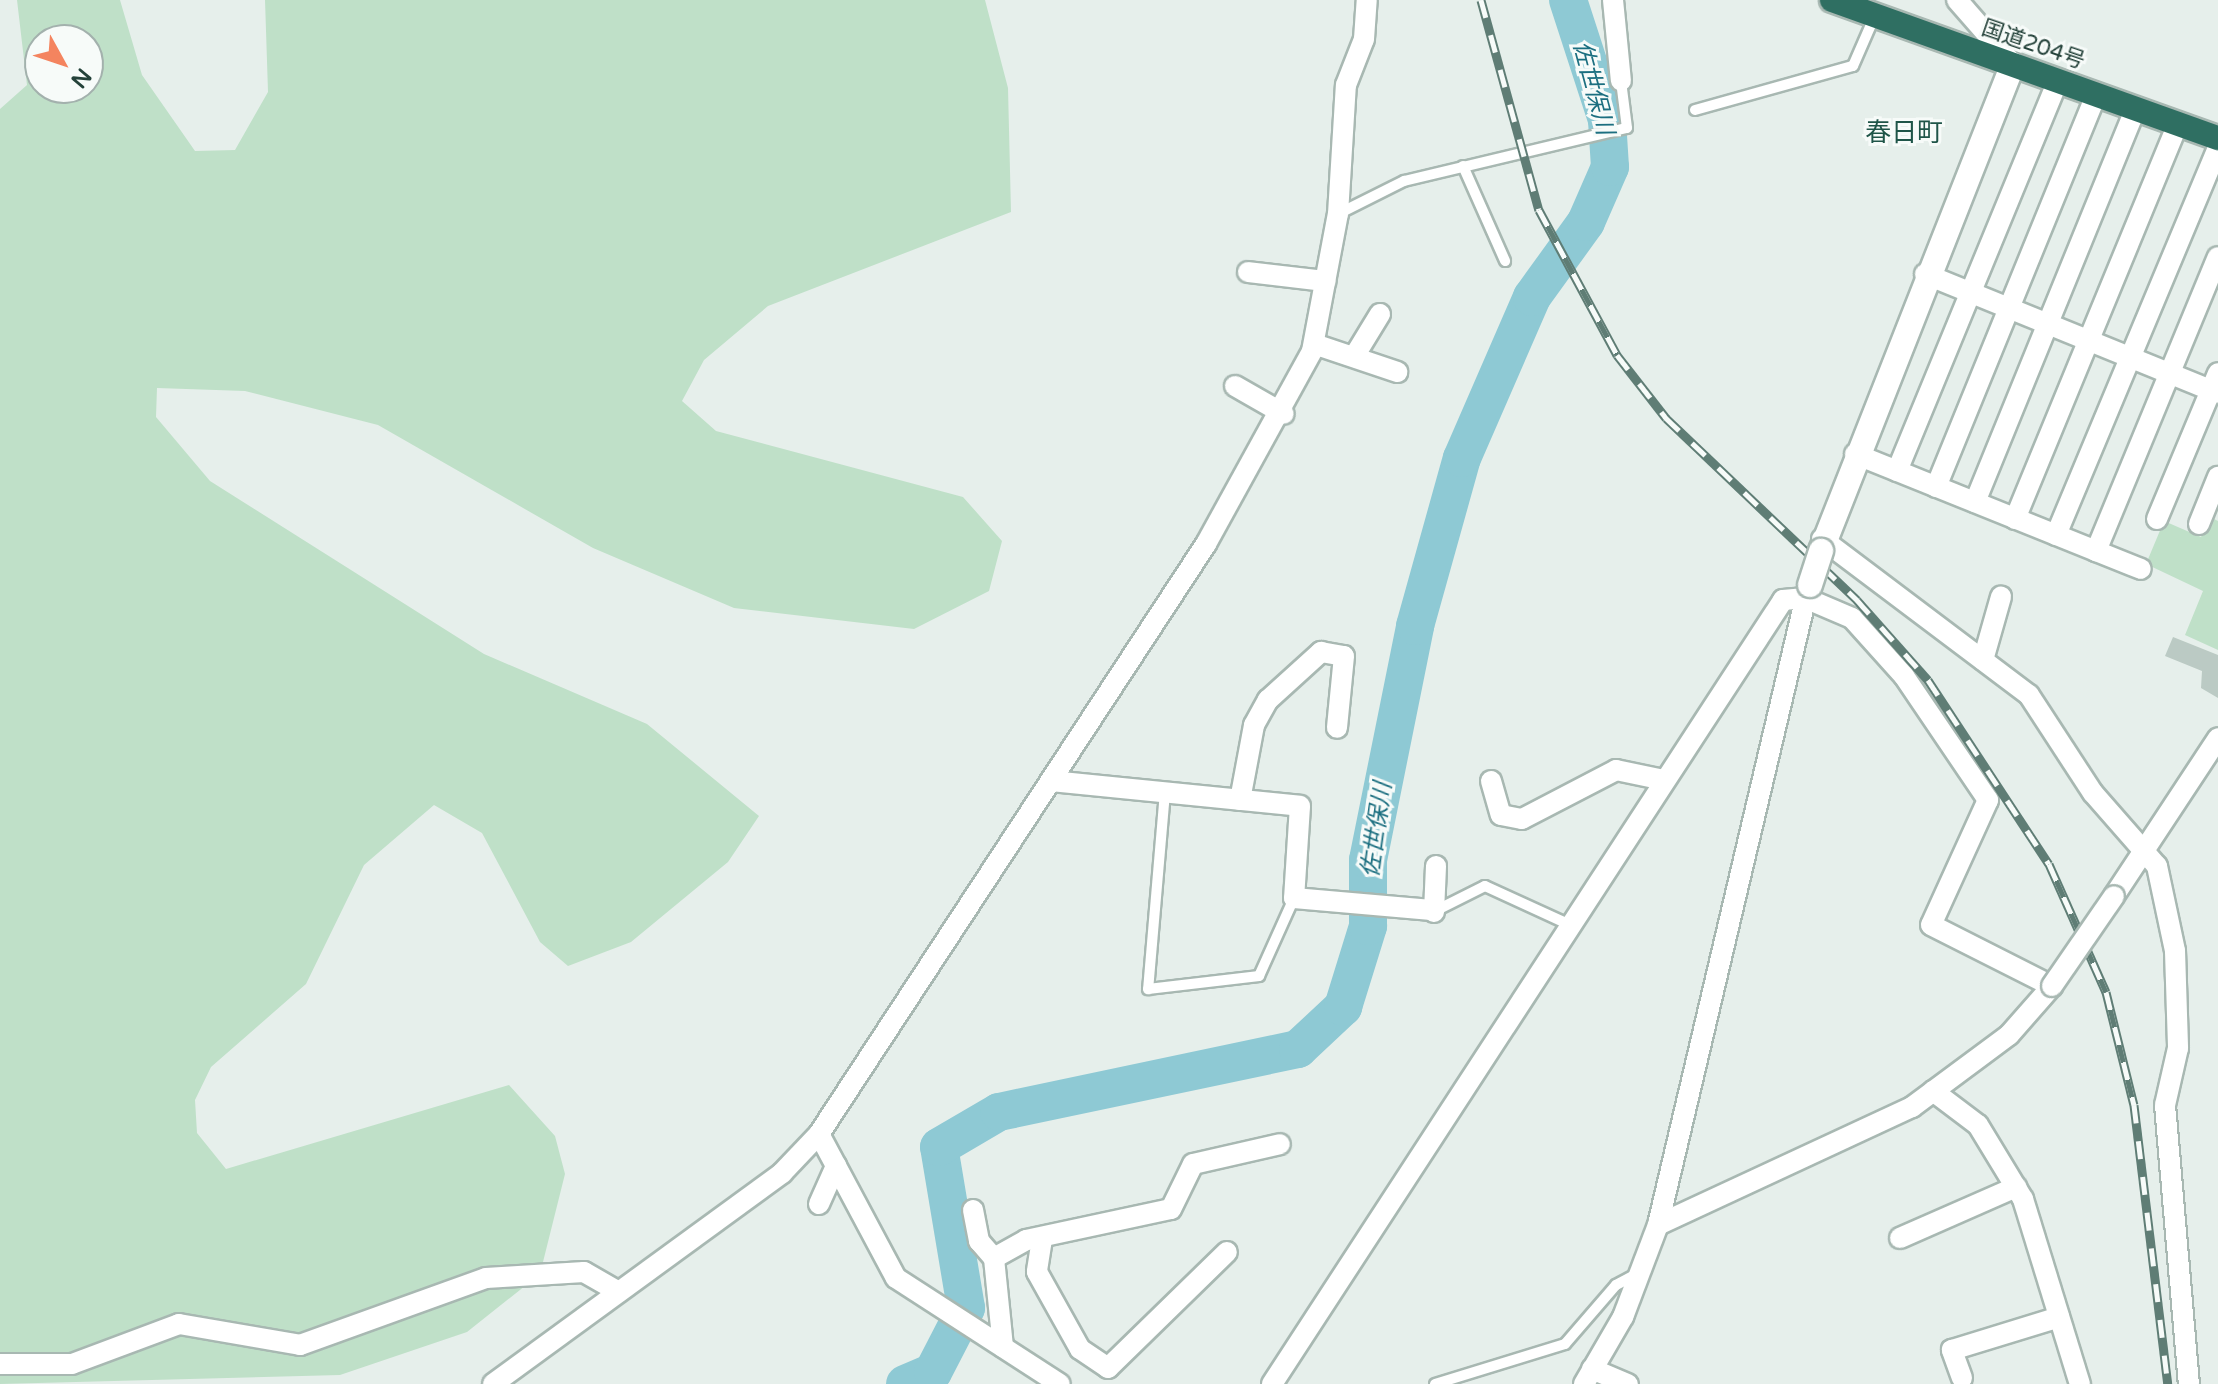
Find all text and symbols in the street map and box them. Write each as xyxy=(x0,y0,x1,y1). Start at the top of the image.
street label: 国道204号 xyxy=(1978,15,2088,75)
north arrow xyxy=(24,24,104,104)
water label: 佐世保川 xyxy=(1567,38,1619,138)
text: N xyxy=(65,63,96,93)
district label: 春日町 xyxy=(1865,117,1943,149)
water label: 佐世保川 xyxy=(1356,780,1398,880)

